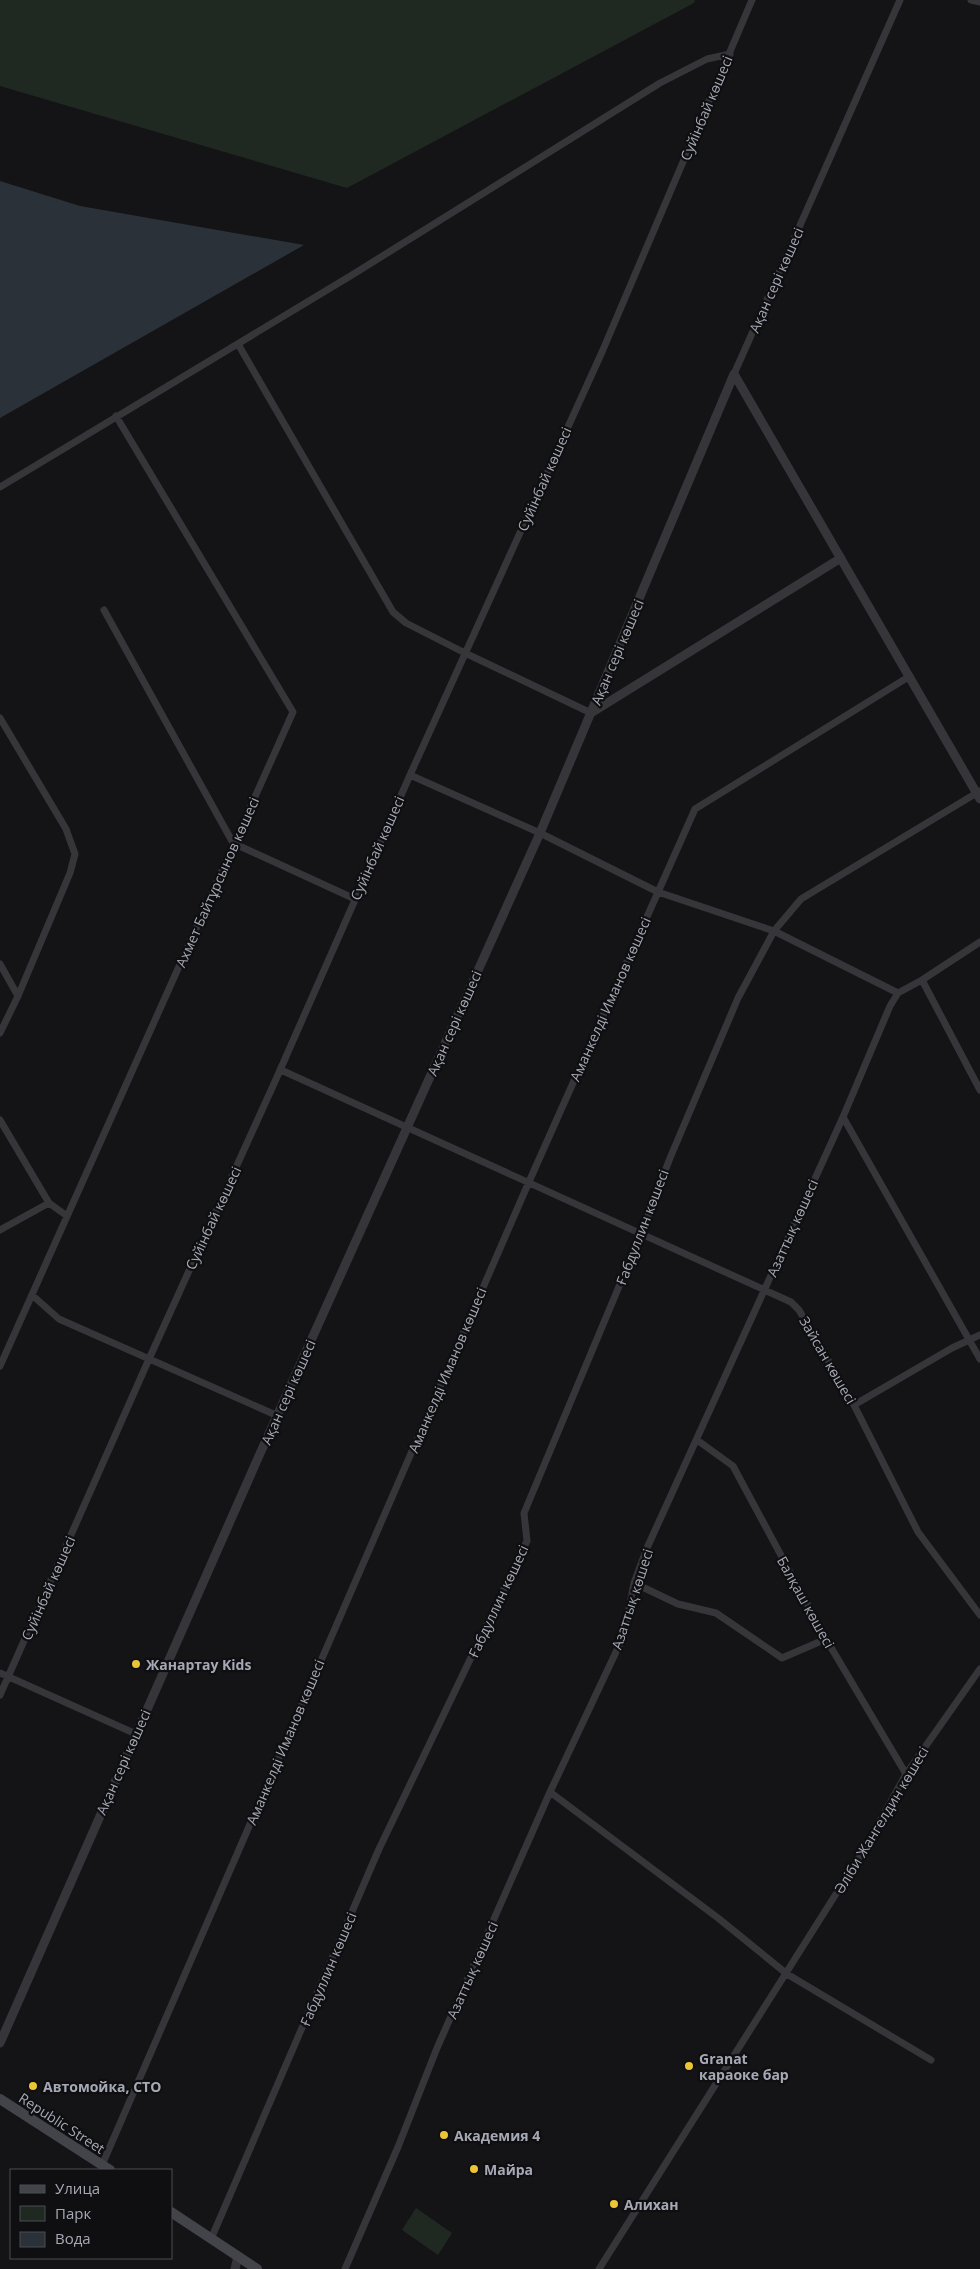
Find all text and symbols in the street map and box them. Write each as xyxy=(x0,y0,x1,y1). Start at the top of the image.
street label: Суйінбай көшесі xyxy=(675,53,737,163)
street label: Ақан сері көшесі xyxy=(744,224,808,336)
street label: Суйінбай көшесі xyxy=(513,424,575,534)
street label: Ақан сері көшесі xyxy=(586,596,648,708)
street label: Суйінбай көшесі xyxy=(346,793,408,903)
street label: Ахмет Байтұрсынов көшесі xyxy=(171,794,263,970)
street label: Аманкелді Иманов көшесі xyxy=(565,914,655,1084)
street label: Ақан сері көшесі xyxy=(422,967,486,1079)
street label: Суйінбай көшесі xyxy=(181,1163,245,1273)
street label: Ғабдуллин көшесі xyxy=(611,1167,673,1287)
street label: Азаттық көшесі xyxy=(762,1176,822,1280)
street label: Аманкелді Иманов көшесі xyxy=(403,1284,491,1456)
street label: Зайсан көшесі xyxy=(795,1313,861,1407)
street label: Ақан сері көшесі xyxy=(256,1336,320,1448)
street label: Суйінбай көшесі xyxy=(17,1533,79,1643)
street label: Ғабдуллин көшесі xyxy=(464,1542,532,1660)
street label: Азаттық көшесі xyxy=(607,1546,657,1652)
street label: Балқаш көшесі xyxy=(773,1553,839,1651)
place label: Жанартау Kids xyxy=(146,1655,251,1674)
street label: Аманкелді Иманов көшесі xyxy=(241,1656,329,1828)
marker: Жанартау Kids xyxy=(130,1658,142,1670)
street label: Ақан сері көшесі xyxy=(91,1706,155,1818)
street label: Әліби Жангелдин көшесі xyxy=(829,1743,933,1897)
street label: Ғабдуллин көшесі xyxy=(295,1909,361,2029)
street label: Азаттық көшесі xyxy=(442,1918,502,2022)
place label: Granat караоке бар xyxy=(699,2049,789,2084)
marker: Granat караоке бар xyxy=(683,2060,695,2072)
place label: Автомойка, СТО xyxy=(43,2077,161,2096)
marker: Автомойка, СТО xyxy=(27,2080,39,2092)
street label: Republic Street xyxy=(15,2088,109,2158)
place label: Академия 4 xyxy=(454,2126,540,2145)
marker: Академия 4 xyxy=(438,2129,450,2141)
place label: Майра xyxy=(484,2160,533,2179)
marker: Майра xyxy=(468,2163,480,2175)
legend xyxy=(10,2169,172,2259)
text: Улица xyxy=(55,2178,100,2198)
place label: Алихан xyxy=(624,2195,679,2214)
marker: Алихан xyxy=(608,2198,620,2210)
text: Парк xyxy=(55,2203,91,2223)
text: Вода xyxy=(55,2228,91,2248)

